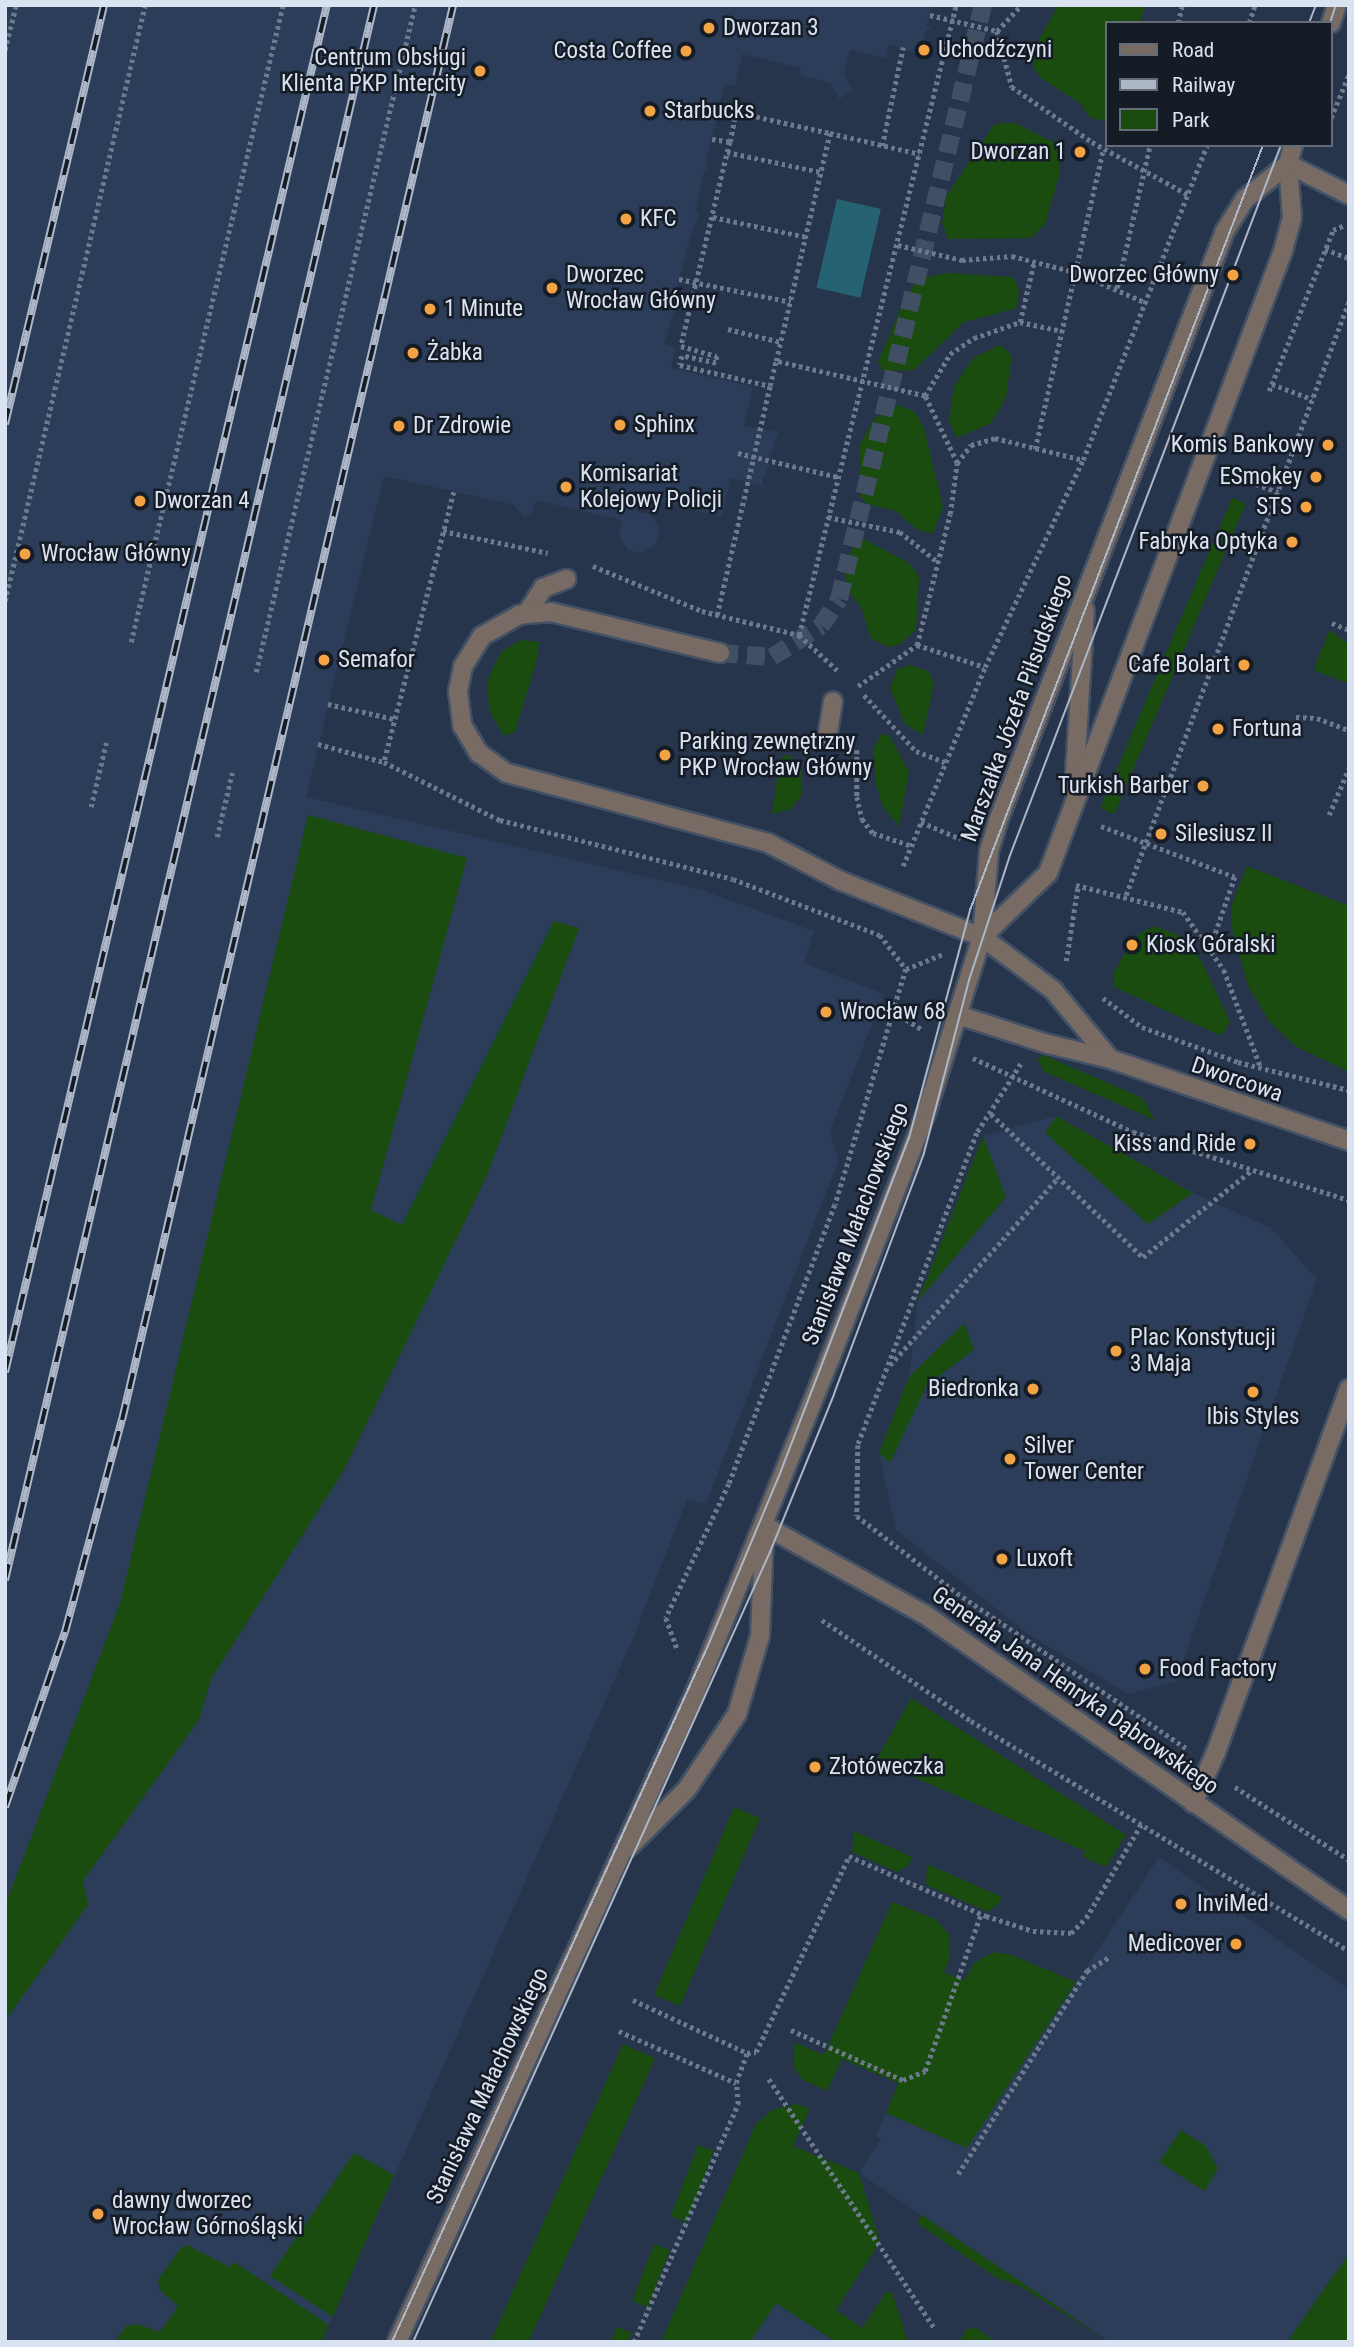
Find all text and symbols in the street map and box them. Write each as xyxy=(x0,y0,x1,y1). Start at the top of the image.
place label: Dworzan 3 xyxy=(723,14,819,42)
marker: Dworzan 3 xyxy=(701,20,717,36)
legend xyxy=(1106,21,1333,147)
place label: Uchodźczyni xyxy=(938,36,1052,64)
place label: Costa Coffee xyxy=(553,37,672,65)
text: Road xyxy=(1172,38,1214,62)
marker: Uchodźczyni xyxy=(916,42,932,58)
marker: Costa Coffee xyxy=(678,43,694,59)
place label: Centrum Obsługi Klienta PKP Intercity xyxy=(281,44,466,98)
marker: Centrum Obsługi Klienta PKP Intercity xyxy=(472,63,488,79)
text: Railway xyxy=(1172,73,1235,97)
place label: Starbucks xyxy=(664,97,755,125)
marker: Starbucks xyxy=(642,103,658,119)
text: Park xyxy=(1172,108,1209,132)
place label: Dworzan 1 xyxy=(970,138,1066,166)
marker: Dworzan 1 xyxy=(1072,144,1088,160)
place label: KFC xyxy=(640,205,677,233)
marker: KFC xyxy=(618,211,634,227)
place label: Dworzec Wrocław Główny xyxy=(566,261,716,315)
place label: Dworzec Główny xyxy=(1069,261,1219,289)
marker: Dworzec Główny xyxy=(1225,267,1241,283)
marker: Dworzec Wrocław Główny xyxy=(544,280,560,296)
place label: 1 Minute xyxy=(444,295,523,323)
marker: 1 Minute xyxy=(422,301,438,317)
place label: Żabka xyxy=(427,339,483,367)
marker: Żabka xyxy=(405,345,421,361)
place label: Sphinx xyxy=(634,411,695,439)
place label: Dr Zdrowie xyxy=(413,412,511,440)
marker: Sphinx xyxy=(612,417,628,433)
marker: Dr Zdrowie xyxy=(391,418,407,434)
place label: Komis Bankowy xyxy=(1171,431,1314,459)
marker: Komis Bankowy xyxy=(1320,437,1336,453)
place label: Komisariat Kolejowy Policji xyxy=(580,460,722,514)
place label: ESmokey xyxy=(1219,463,1302,491)
marker: ESmokey xyxy=(1308,469,1324,485)
marker: Komisariat Kolejowy Policji xyxy=(558,479,574,495)
place label: Dworzan 4 xyxy=(154,487,250,515)
marker: Dworzan 4 xyxy=(132,493,148,509)
place label: STS xyxy=(1256,493,1292,521)
marker: STS xyxy=(1298,499,1314,515)
place label: Fabryka Optyka xyxy=(1139,528,1278,556)
marker: Fabryka Optyka xyxy=(1284,534,1300,550)
place label: Wrocław Główny xyxy=(41,540,191,568)
marker: Wrocław Główny xyxy=(15,544,35,564)
street label: Marszałka Józefa Piłsudskiego xyxy=(956,570,1078,846)
place label: Semafor xyxy=(338,646,415,674)
place label: Cafe Bolart xyxy=(1128,651,1230,679)
marker: Semafor xyxy=(316,652,332,668)
marker: Cafe Bolart xyxy=(1236,657,1252,673)
place label: Fortuna xyxy=(1232,715,1302,743)
marker: Fortuna xyxy=(1210,721,1226,737)
place label: Parking zewnętrzny PKP Wrocław Główny xyxy=(679,728,872,782)
marker: Parking zewnętrzny PKP Wrocław Główny xyxy=(657,747,673,763)
place label: Turkish Barber xyxy=(1058,772,1189,800)
marker: Turkish Barber xyxy=(1195,778,1211,794)
place label: Silesiusz II xyxy=(1175,820,1273,848)
marker: Silesiusz II xyxy=(1153,826,1169,842)
place label: Kiosk Góralski xyxy=(1146,931,1276,959)
marker: Kiosk Góralski xyxy=(1124,937,1140,953)
place label: Wrocław 68 xyxy=(840,998,946,1026)
marker: Wrocław 68 xyxy=(818,1004,834,1020)
street label: Dworcowa xyxy=(1188,1052,1286,1108)
street label: Stanisława Małachowskiego xyxy=(797,1099,915,1349)
place label: Kiss and Ride xyxy=(1113,1130,1236,1158)
marker: Kiss and Ride xyxy=(1242,1136,1258,1152)
place label: Plac Konstytucji 3 Maja xyxy=(1130,1324,1276,1378)
marker: Plac Konstytucji 3 Maja xyxy=(1108,1343,1124,1359)
place label: Biedronka xyxy=(928,1375,1019,1403)
marker: Biedronka xyxy=(1025,1381,1041,1397)
marker: Ibis Styles xyxy=(1245,1384,1261,1400)
place label: Ibis Styles xyxy=(1207,1403,1299,1431)
place label: Silver Tower Center xyxy=(1024,1432,1144,1486)
marker: Silver Tower Center xyxy=(1002,1451,1018,1467)
place label: Luxoft xyxy=(1016,1545,1073,1573)
marker: Luxoft xyxy=(994,1551,1010,1567)
street label: Generała Jana Henryka Dąbrowskiego xyxy=(926,1581,1224,1801)
place label: Food Factory xyxy=(1159,1655,1277,1683)
marker: Food Factory xyxy=(1137,1661,1153,1677)
place label: Złotóweczka xyxy=(829,1753,944,1781)
marker: Złotóweczka xyxy=(807,1759,823,1775)
place label: InviMed xyxy=(1197,1890,1269,1918)
marker: InviMed xyxy=(1171,1894,1191,1914)
place label: Medicover xyxy=(1128,1930,1222,1958)
marker: Medicover xyxy=(1228,1936,1244,1952)
street label: Stanisława Małachowskiego xyxy=(421,1963,555,2209)
place label: dawny dworzec Wrocław Górnośląski xyxy=(112,2187,303,2241)
marker: dawny dworzec Wrocław Górnośląski xyxy=(90,2206,106,2222)

